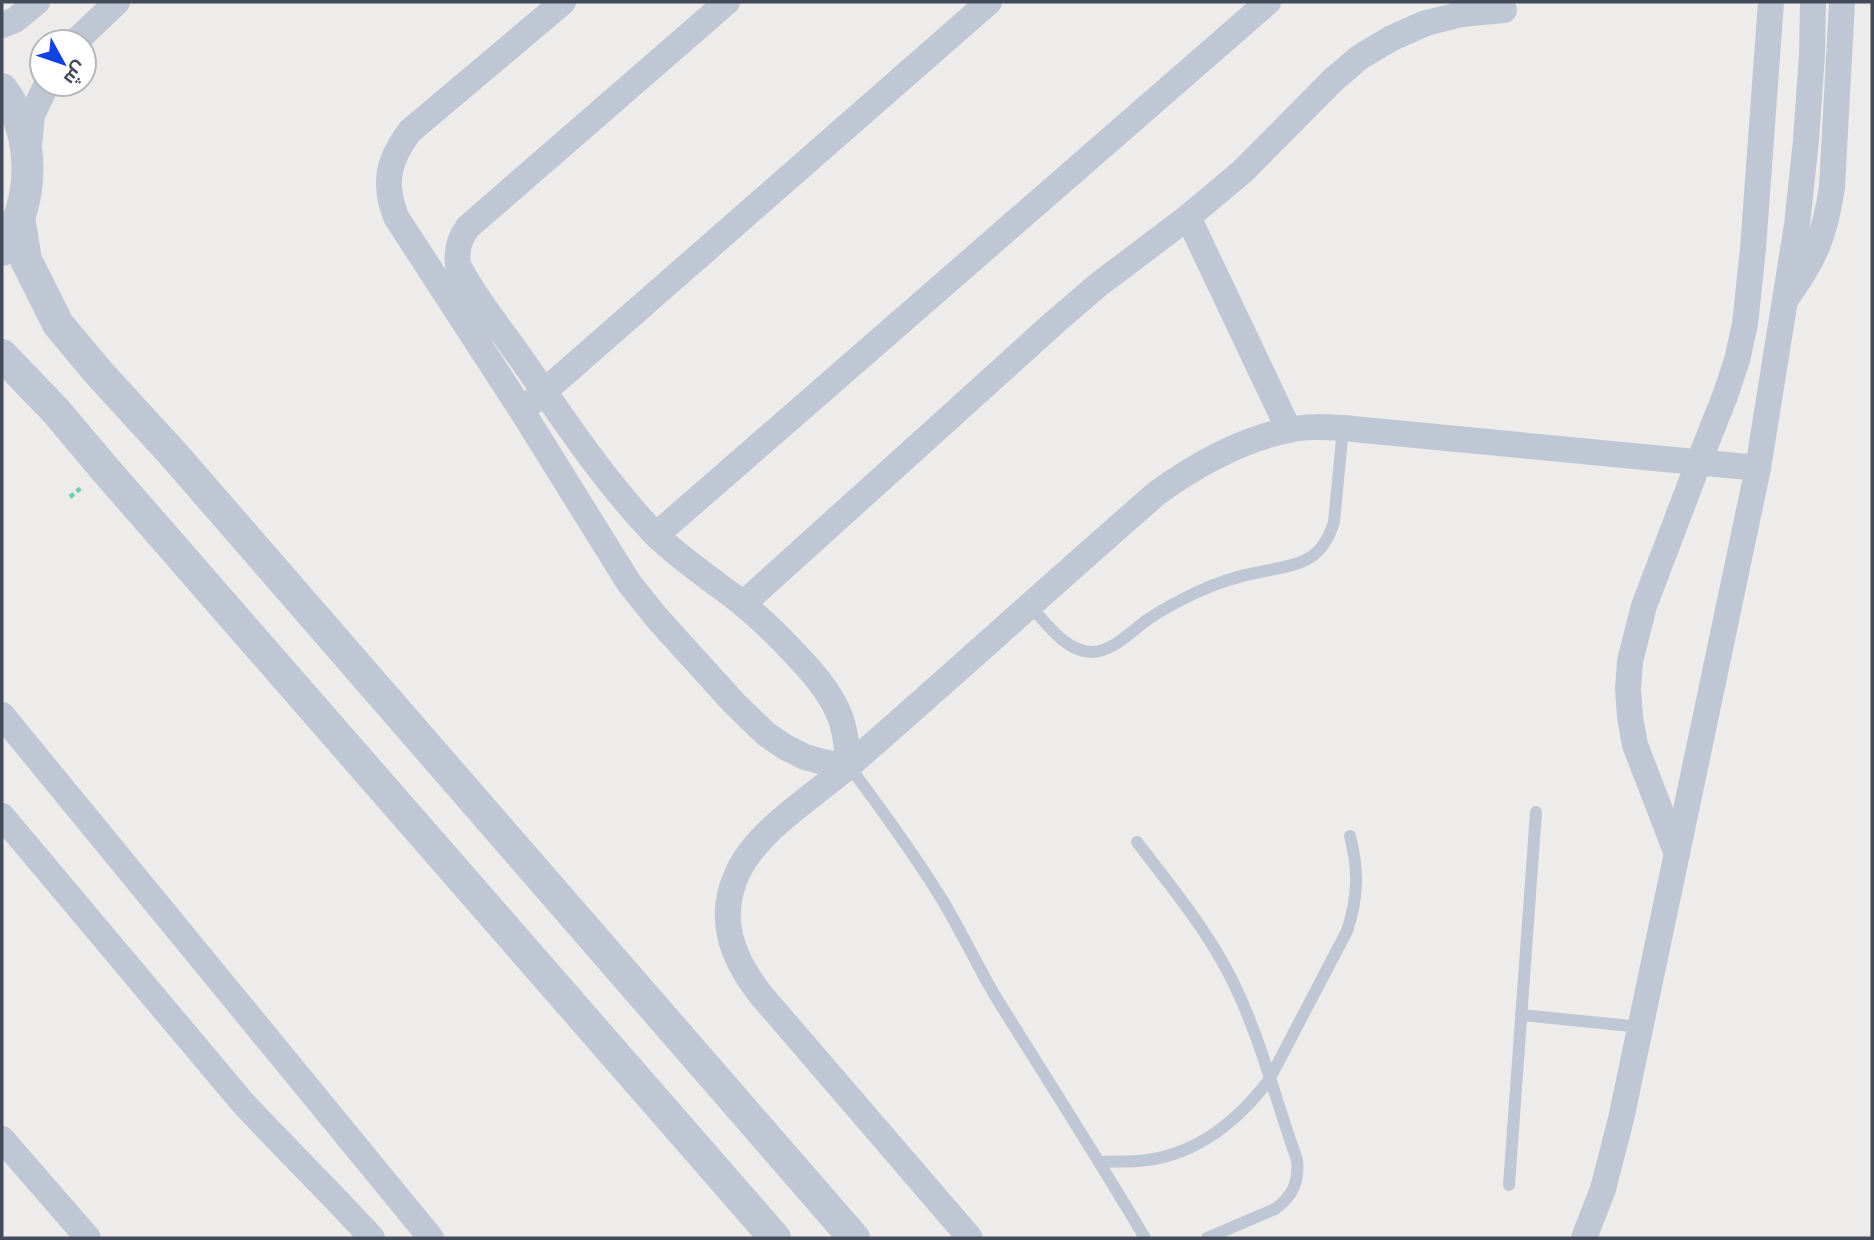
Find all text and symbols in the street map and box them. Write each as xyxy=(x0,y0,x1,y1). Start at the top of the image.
north arrow xyxy=(28,28,98,98)
text: ش xyxy=(59,57,93,91)

